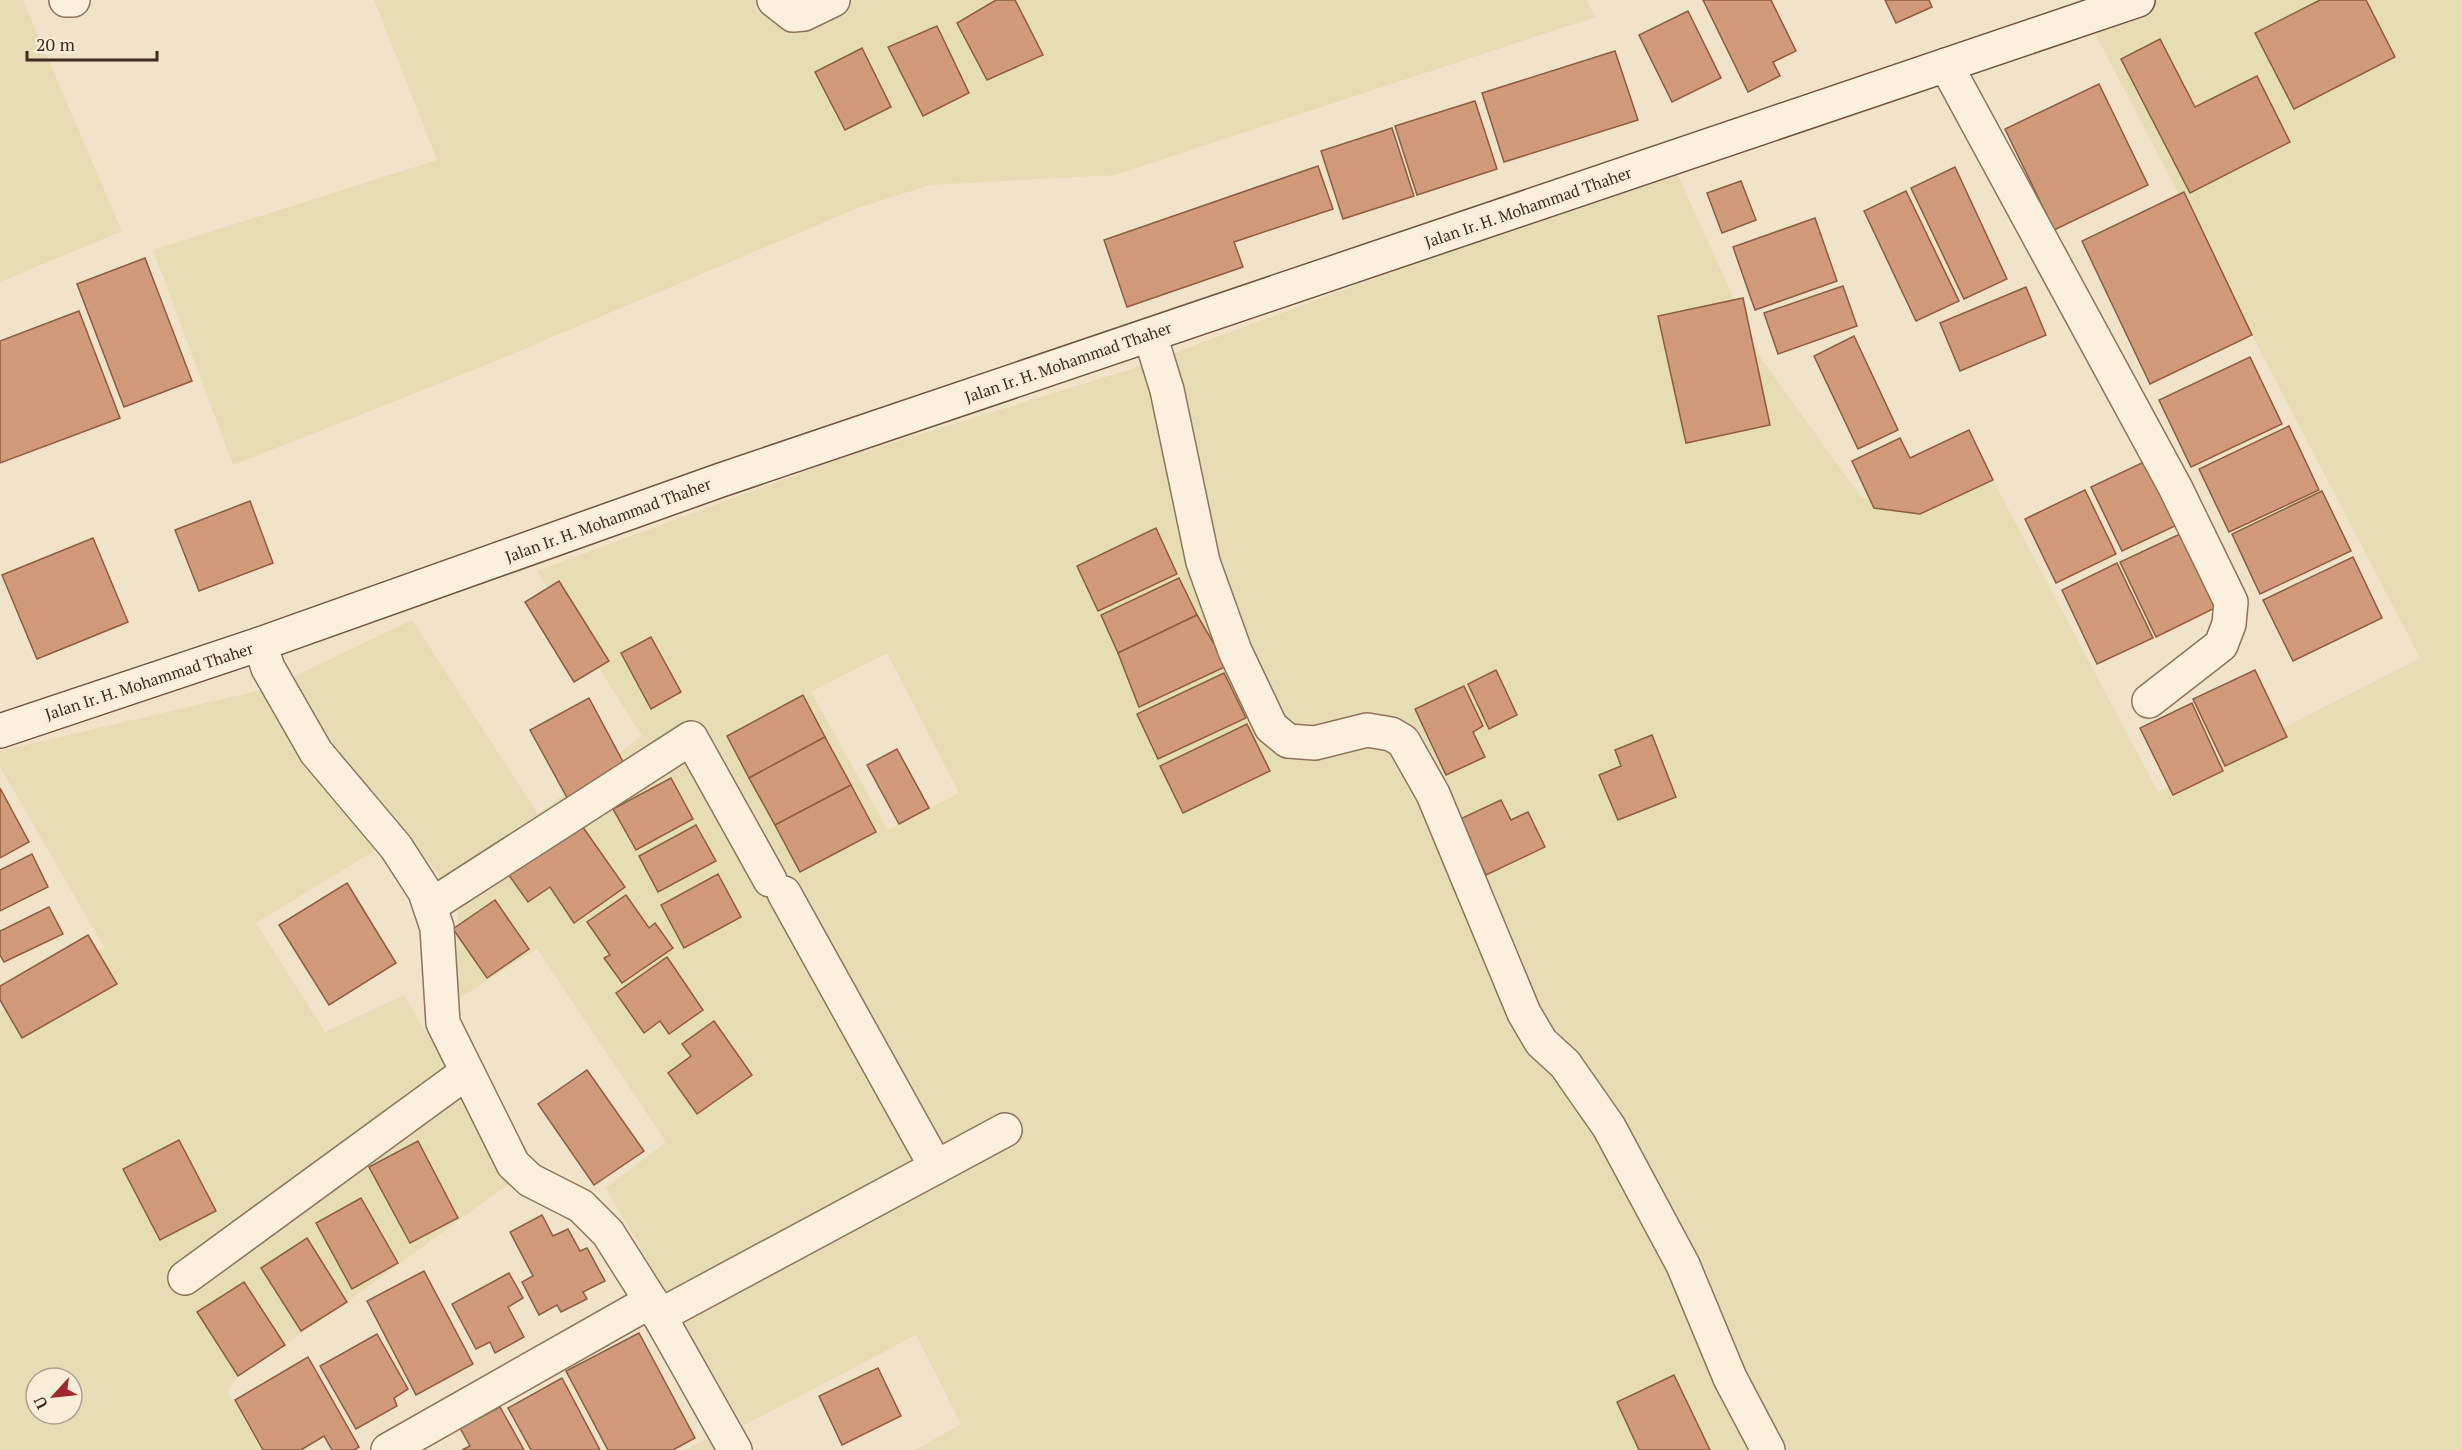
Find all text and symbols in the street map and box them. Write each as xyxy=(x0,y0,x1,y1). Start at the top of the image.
scale bar xyxy=(27,24,158,62)
text: 20 m xyxy=(36,32,76,56)
street label: Jalan Ir. H. Mohammad Thaher xyxy=(1422,161,1635,253)
street label: Jalan Ir. H. Mohammad Thaher xyxy=(962,316,1175,408)
street label: Jalan Ir. H. Mohammad Thaher xyxy=(502,472,715,568)
street label: Jalan Ir. H. Mohammad Thaher xyxy=(42,637,257,725)
north arrow xyxy=(24,1366,84,1426)
text: U xyxy=(28,1392,53,1413)

